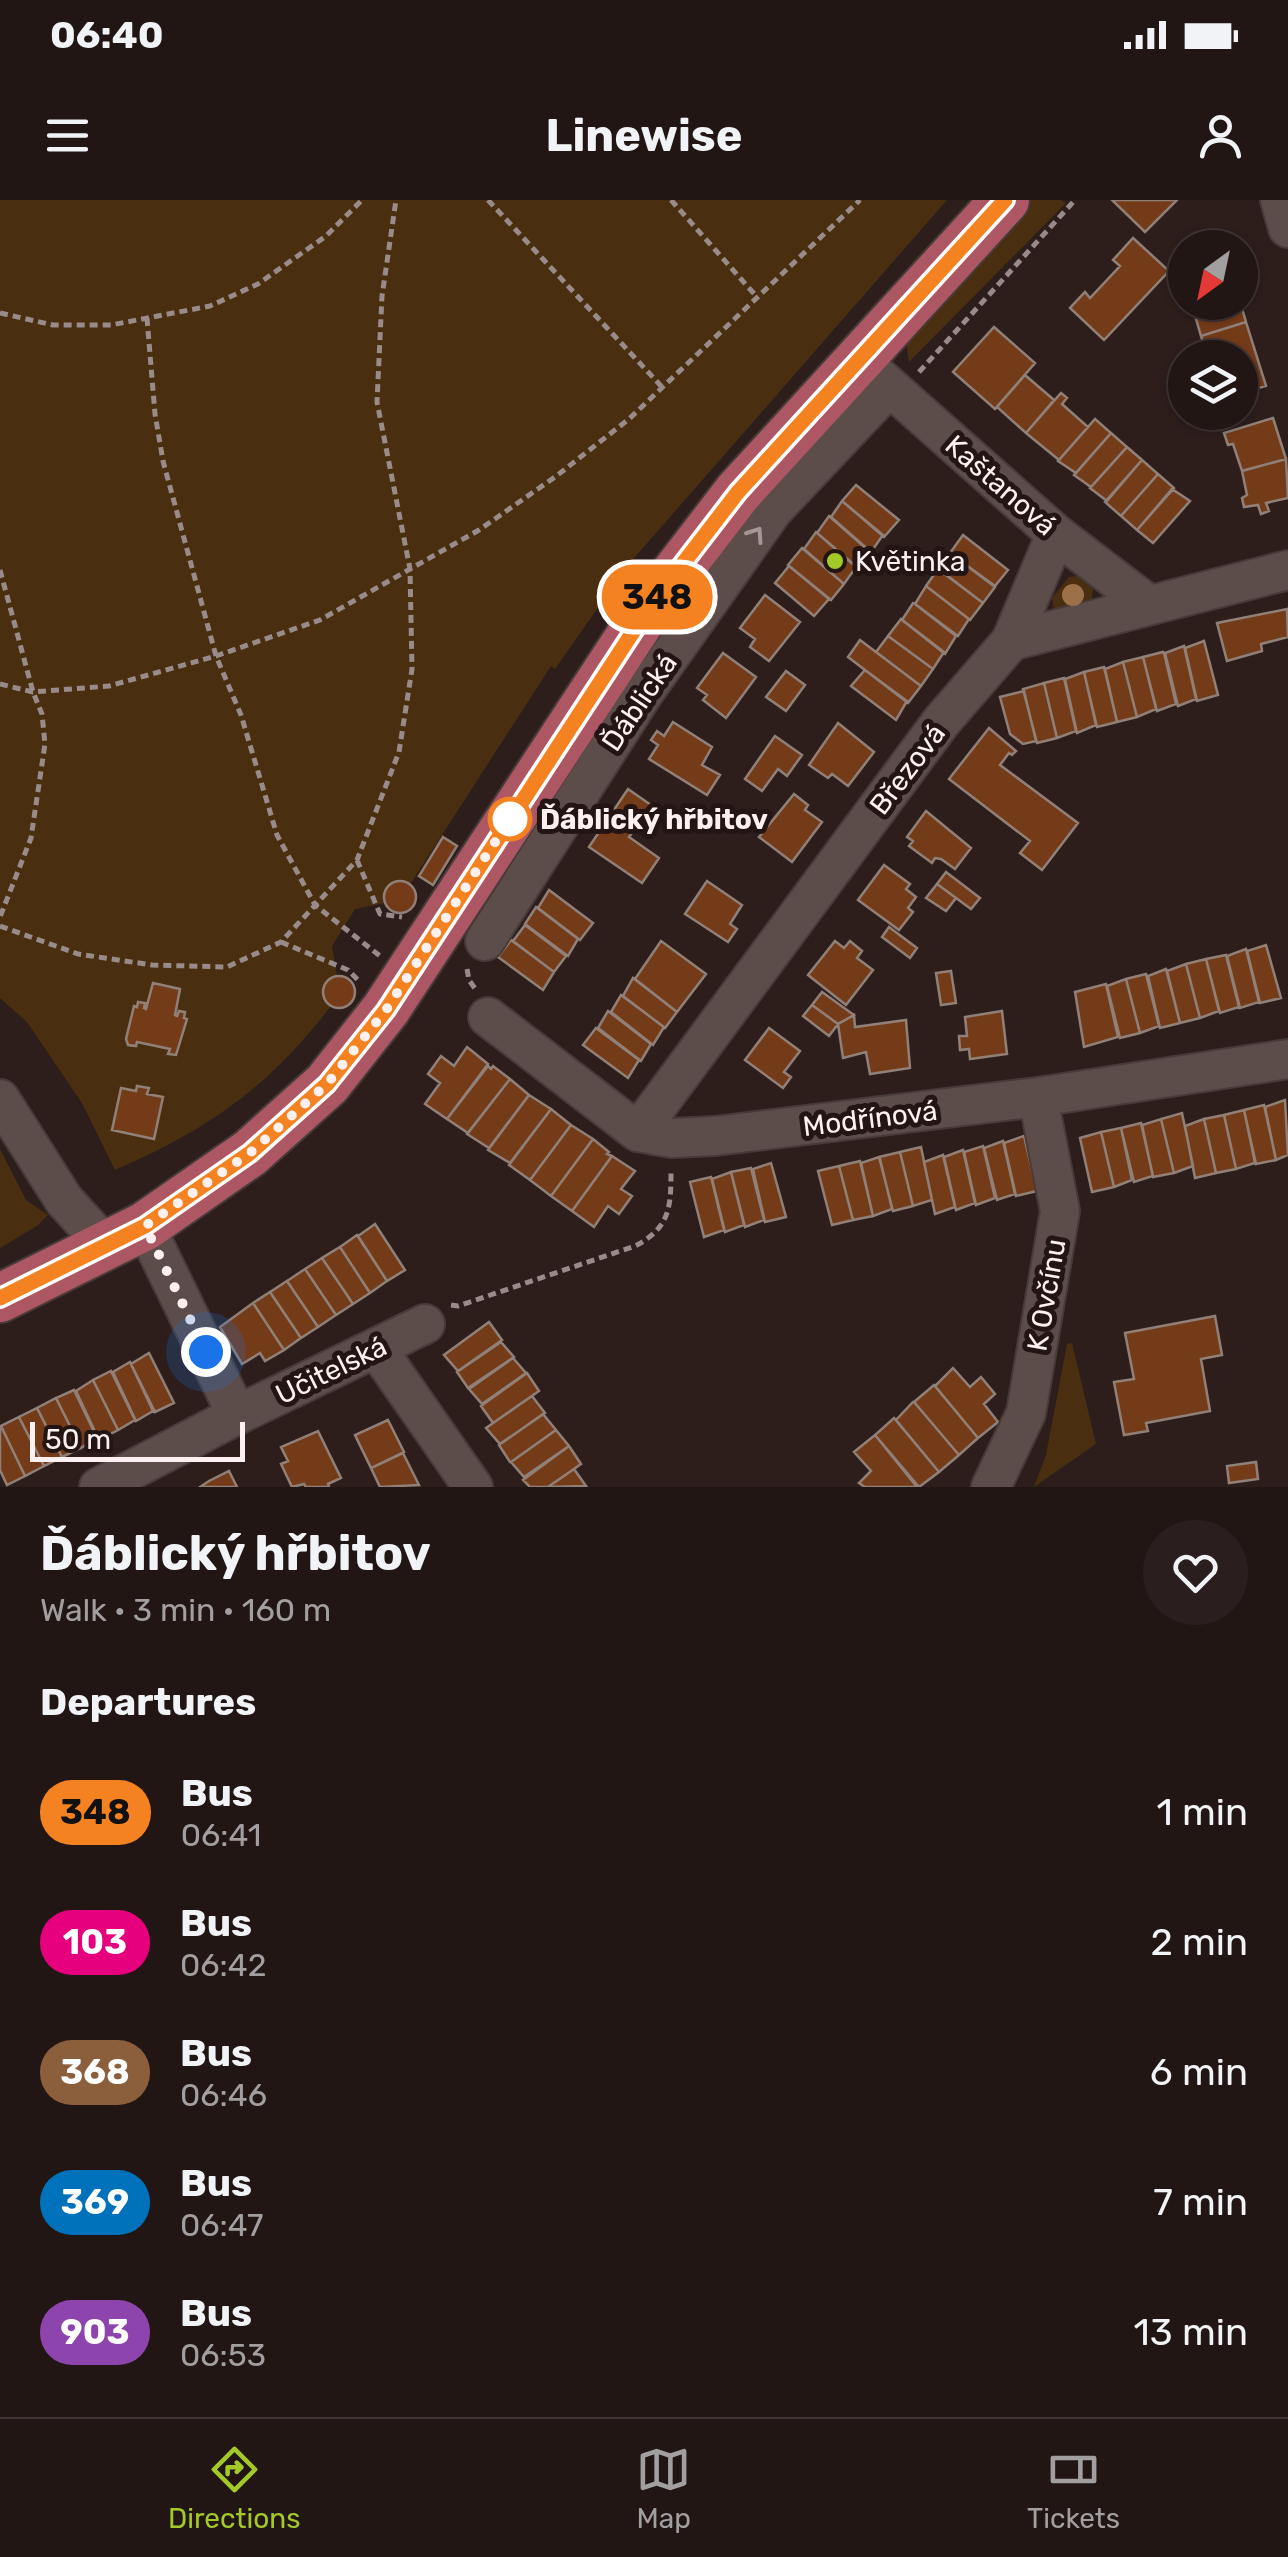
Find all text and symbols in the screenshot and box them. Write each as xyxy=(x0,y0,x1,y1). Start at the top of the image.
text: 06:40 xyxy=(50,12,163,58)
icon: menu xyxy=(40,108,95,163)
icon: person xyxy=(1193,108,1248,163)
text: Linewise xyxy=(546,109,742,162)
north arrow xyxy=(1168,230,1258,320)
map controls xyxy=(1168,230,1258,430)
button: layers xyxy=(1168,340,1258,430)
street label: Kaštanová xyxy=(939,428,1063,542)
one-way arrow xyxy=(744,526,762,545)
place label: Květinka xyxy=(855,545,965,578)
marker: Květinka xyxy=(824,550,846,572)
line badge: 348 xyxy=(600,564,714,630)
text: 348 xyxy=(622,576,692,618)
street label: Ďáblická xyxy=(595,647,684,757)
street label: Březová xyxy=(863,718,952,821)
marker: Ďáblický hřbitov xyxy=(489,798,531,840)
place label: Ďáblický hřbitov xyxy=(540,803,768,836)
street label: Modřínová xyxy=(801,1094,939,1143)
street label: K Ovčínu xyxy=(1020,1236,1073,1354)
your location xyxy=(181,1327,231,1377)
street label: Učitelská xyxy=(270,1329,392,1411)
scale bar xyxy=(30,1417,245,1462)
text: 50 m xyxy=(45,1423,111,1456)
button: heart xyxy=(1143,1520,1248,1625)
text: Ďáblický hřbitov xyxy=(40,1525,431,1582)
text: Walk · 3 min · 160 m xyxy=(40,1591,331,1629)
text: Departures xyxy=(40,1679,256,1725)
text: Bus xyxy=(181,1770,253,1816)
text: 1 min xyxy=(1156,1789,1248,1835)
text: 348 xyxy=(60,1791,131,1833)
text: 06:41 xyxy=(181,1816,261,1854)
text: Bus xyxy=(180,1900,252,1946)
text: 2 min xyxy=(1150,1919,1248,1965)
text: 103 xyxy=(63,1921,127,1963)
text: 06:42 xyxy=(180,1946,266,1984)
text: Bus xyxy=(180,2030,252,2076)
text: 6 min xyxy=(1150,2049,1248,2095)
text: 368 xyxy=(60,2051,130,2093)
text: 06:46 xyxy=(180,2076,267,2114)
text: Bus xyxy=(180,2160,252,2206)
text: 7 min xyxy=(1153,2179,1248,2225)
text: 369 xyxy=(61,2181,129,2223)
text: 06:47 xyxy=(180,2206,264,2244)
text: Bus xyxy=(180,2290,252,2336)
text: 13 min xyxy=(1134,2309,1248,2355)
text: 903 xyxy=(60,2311,130,2353)
text: 06:53 xyxy=(180,2336,266,2374)
tab: Directions xyxy=(168,2442,301,2535)
tab: Map xyxy=(636,2442,691,2535)
tab: Tickets xyxy=(1027,2442,1120,2535)

